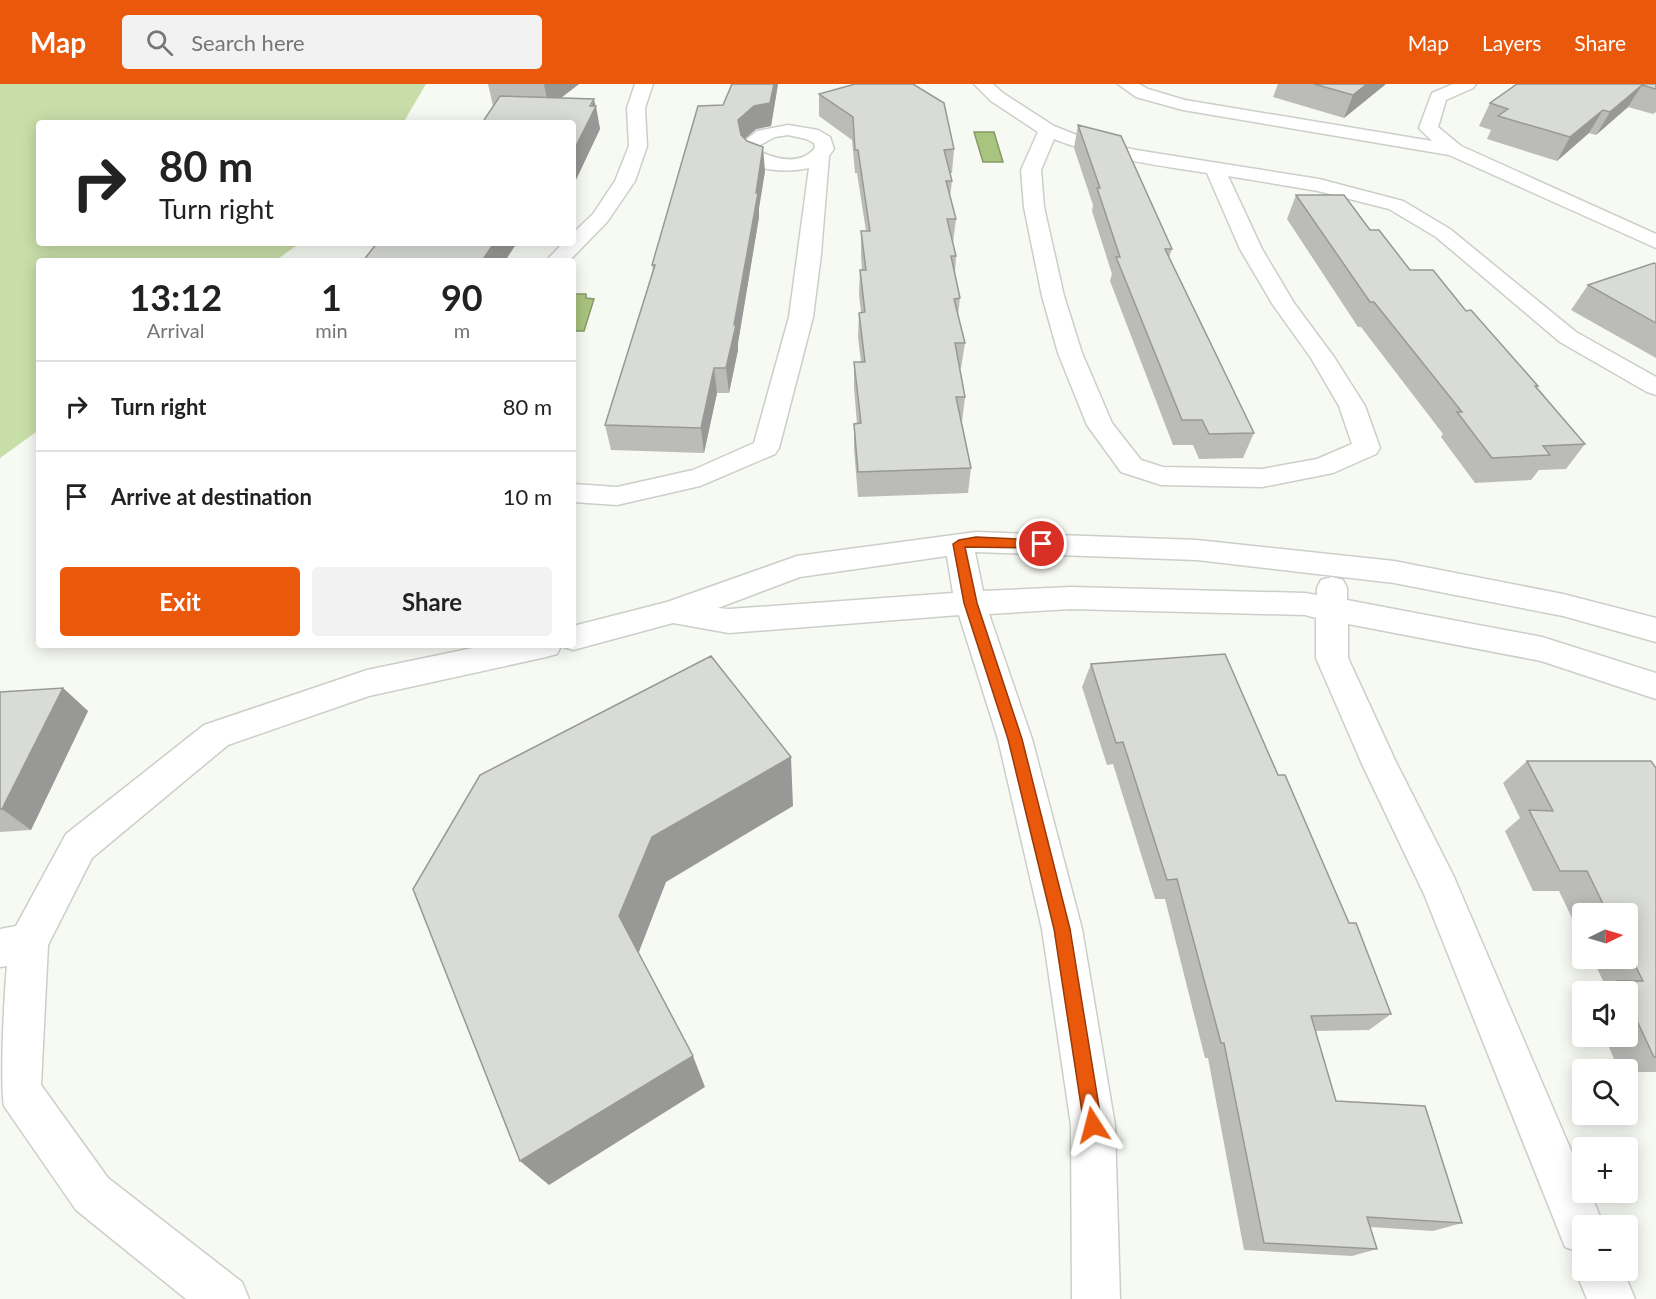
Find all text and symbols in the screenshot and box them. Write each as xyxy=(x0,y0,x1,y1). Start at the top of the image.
search box xyxy=(122,15,542,69)
text: Map xyxy=(30,25,86,59)
icon: search xyxy=(143,26,176,59)
text: Search here xyxy=(191,29,305,56)
text: Map xyxy=(1408,30,1449,55)
text: Layers xyxy=(1482,30,1541,55)
text: Share xyxy=(1574,30,1626,55)
text: 80 m xyxy=(159,141,253,191)
icon: right xyxy=(60,144,138,222)
text: Turn right xyxy=(159,192,274,225)
text: 13:12 xyxy=(129,275,222,319)
text: 1 xyxy=(321,275,342,319)
text: 90 xyxy=(441,275,483,319)
text: Arrival xyxy=(147,318,204,342)
text: min xyxy=(315,318,348,342)
text: m xyxy=(454,318,470,342)
icon: right xyxy=(60,390,93,423)
text: Turn right xyxy=(111,393,206,420)
text: 80 m xyxy=(503,393,552,420)
icon: arrive xyxy=(60,480,93,513)
text: Arrive at destination xyxy=(111,483,312,510)
text: 10 m xyxy=(503,483,552,510)
pin xyxy=(1016,518,1067,569)
icon: arrive xyxy=(1025,527,1058,560)
button: Exit xyxy=(60,567,300,636)
button: Share xyxy=(312,567,552,636)
north arrow xyxy=(1572,903,1638,969)
map controls xyxy=(1572,903,1638,1281)
button: sound xyxy=(1572,981,1638,1047)
button: search xyxy=(1572,1059,1638,1125)
position arrow xyxy=(1061,1093,1125,1157)
button: + xyxy=(1572,1137,1638,1203)
button: − xyxy=(1572,1215,1638,1281)

